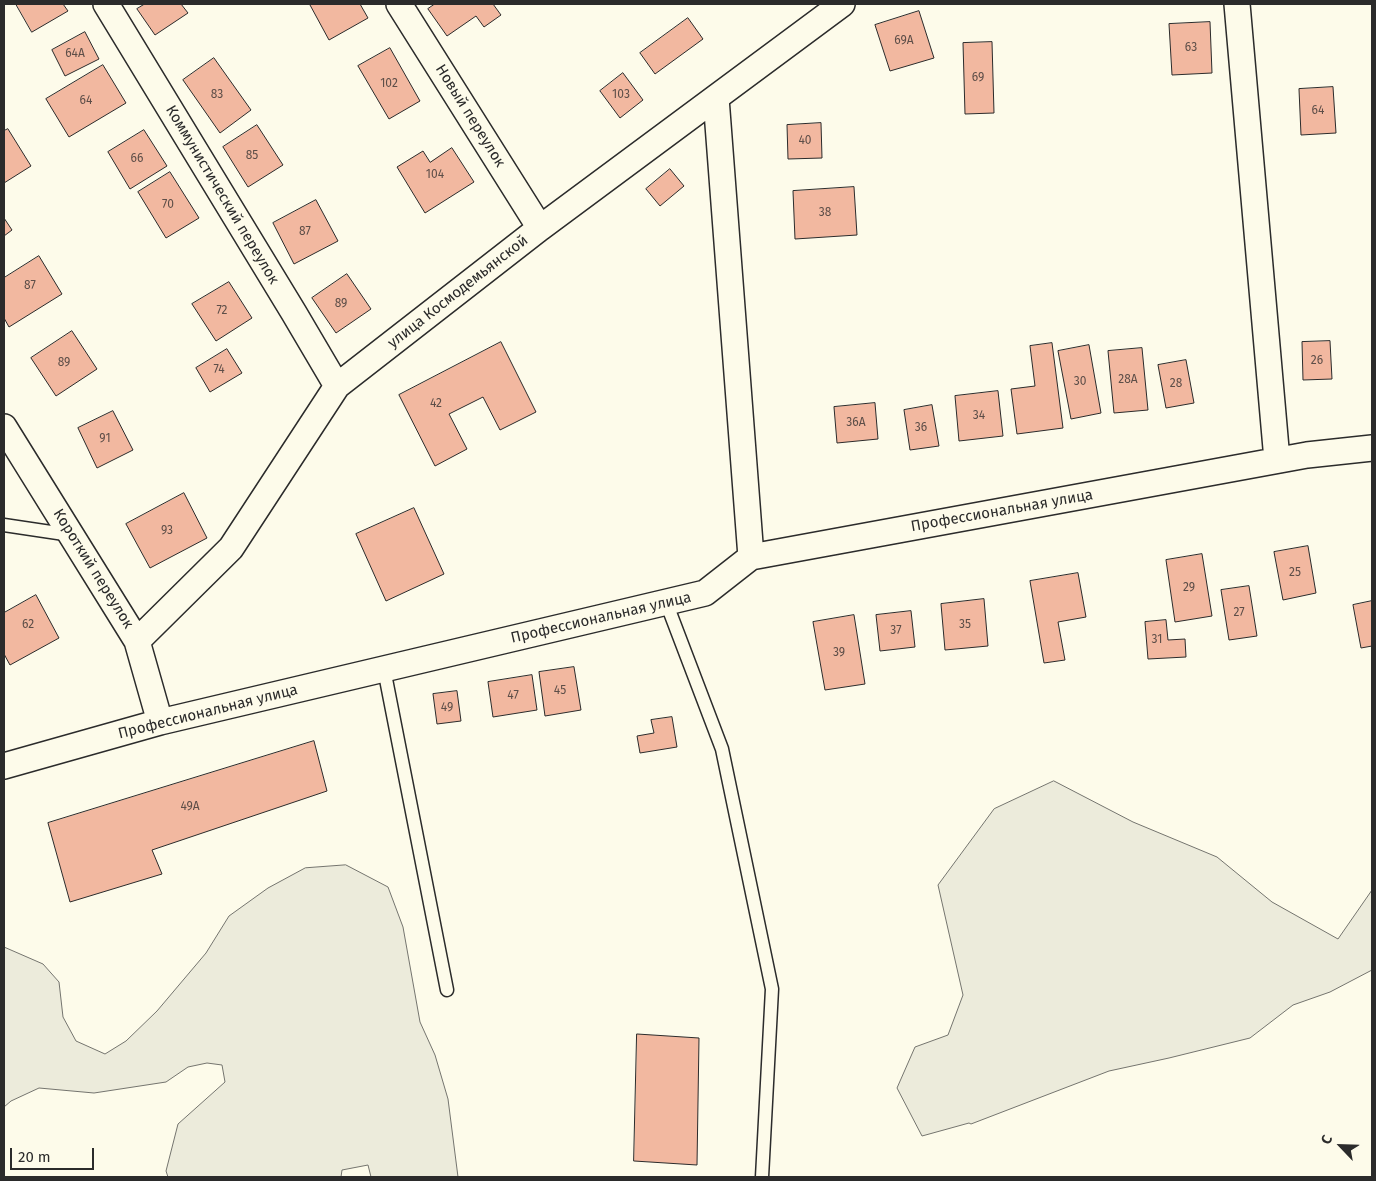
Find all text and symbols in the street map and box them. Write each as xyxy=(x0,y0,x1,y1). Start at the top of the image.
house number: 69А xyxy=(894,34,914,48)
house number: 63 xyxy=(1185,41,1197,55)
house number: 64А xyxy=(65,47,85,61)
street label: Новый переулок xyxy=(431,61,509,171)
house number: 69 xyxy=(972,71,984,85)
house number: 102 xyxy=(380,77,398,91)
house number: 83 xyxy=(211,88,223,102)
house number: 103 xyxy=(612,88,630,102)
house number: 64 xyxy=(80,94,92,108)
street label: Коммунистический переулок xyxy=(161,102,283,288)
house number: 64 xyxy=(1312,104,1324,118)
house number: 40 xyxy=(798,134,812,148)
house number: 85 xyxy=(246,149,258,163)
house number: 66 xyxy=(131,152,143,166)
house number: 104 xyxy=(426,168,444,182)
house number: 70 xyxy=(162,198,174,212)
house number: 38 xyxy=(819,206,831,220)
house number: 87 xyxy=(299,225,311,239)
street label: улица Космодемьянской xyxy=(384,232,532,352)
house number: 87 xyxy=(24,279,36,293)
house number: 89 xyxy=(335,297,347,311)
house number: 72 xyxy=(216,304,228,318)
house number: 26 xyxy=(1311,354,1323,368)
house number: 89 xyxy=(58,356,70,370)
house number: 74 xyxy=(213,363,225,377)
house number: 28А xyxy=(1118,373,1138,387)
house number: 30 xyxy=(1074,375,1086,389)
house number: 28 xyxy=(1170,377,1182,391)
house number: 42 xyxy=(430,397,442,411)
house number: 34 xyxy=(973,409,985,423)
house number: 36А xyxy=(846,416,866,430)
house number: 36 xyxy=(915,421,927,435)
house number: 91 xyxy=(99,432,111,446)
street label: Профессиональная улица xyxy=(910,486,1094,536)
street label: Короткий переулок xyxy=(49,506,137,632)
house number: 93 xyxy=(161,524,173,538)
house number: 25 xyxy=(1289,566,1301,580)
house number: 29 xyxy=(1183,581,1195,595)
street label: Профессиональная улица xyxy=(509,588,693,648)
house number: 27 xyxy=(1233,606,1245,620)
house number: 62 xyxy=(22,618,34,632)
house number: 35 xyxy=(959,618,971,632)
house number: 37 xyxy=(890,624,902,638)
house number: 31 xyxy=(1152,633,1162,647)
house number: 39 xyxy=(833,646,845,660)
street label: Профессиональная улица xyxy=(116,681,300,743)
house number: 45 xyxy=(554,684,566,698)
house number: 47 xyxy=(507,689,519,703)
house number: 49 xyxy=(441,701,453,715)
house number: 49А xyxy=(180,800,200,814)
north arrow xyxy=(1316,1121,1366,1171)
text: С xyxy=(1317,1133,1336,1147)
scale bar xyxy=(12,1138,96,1170)
text: 20 m xyxy=(18,1148,51,1166)

